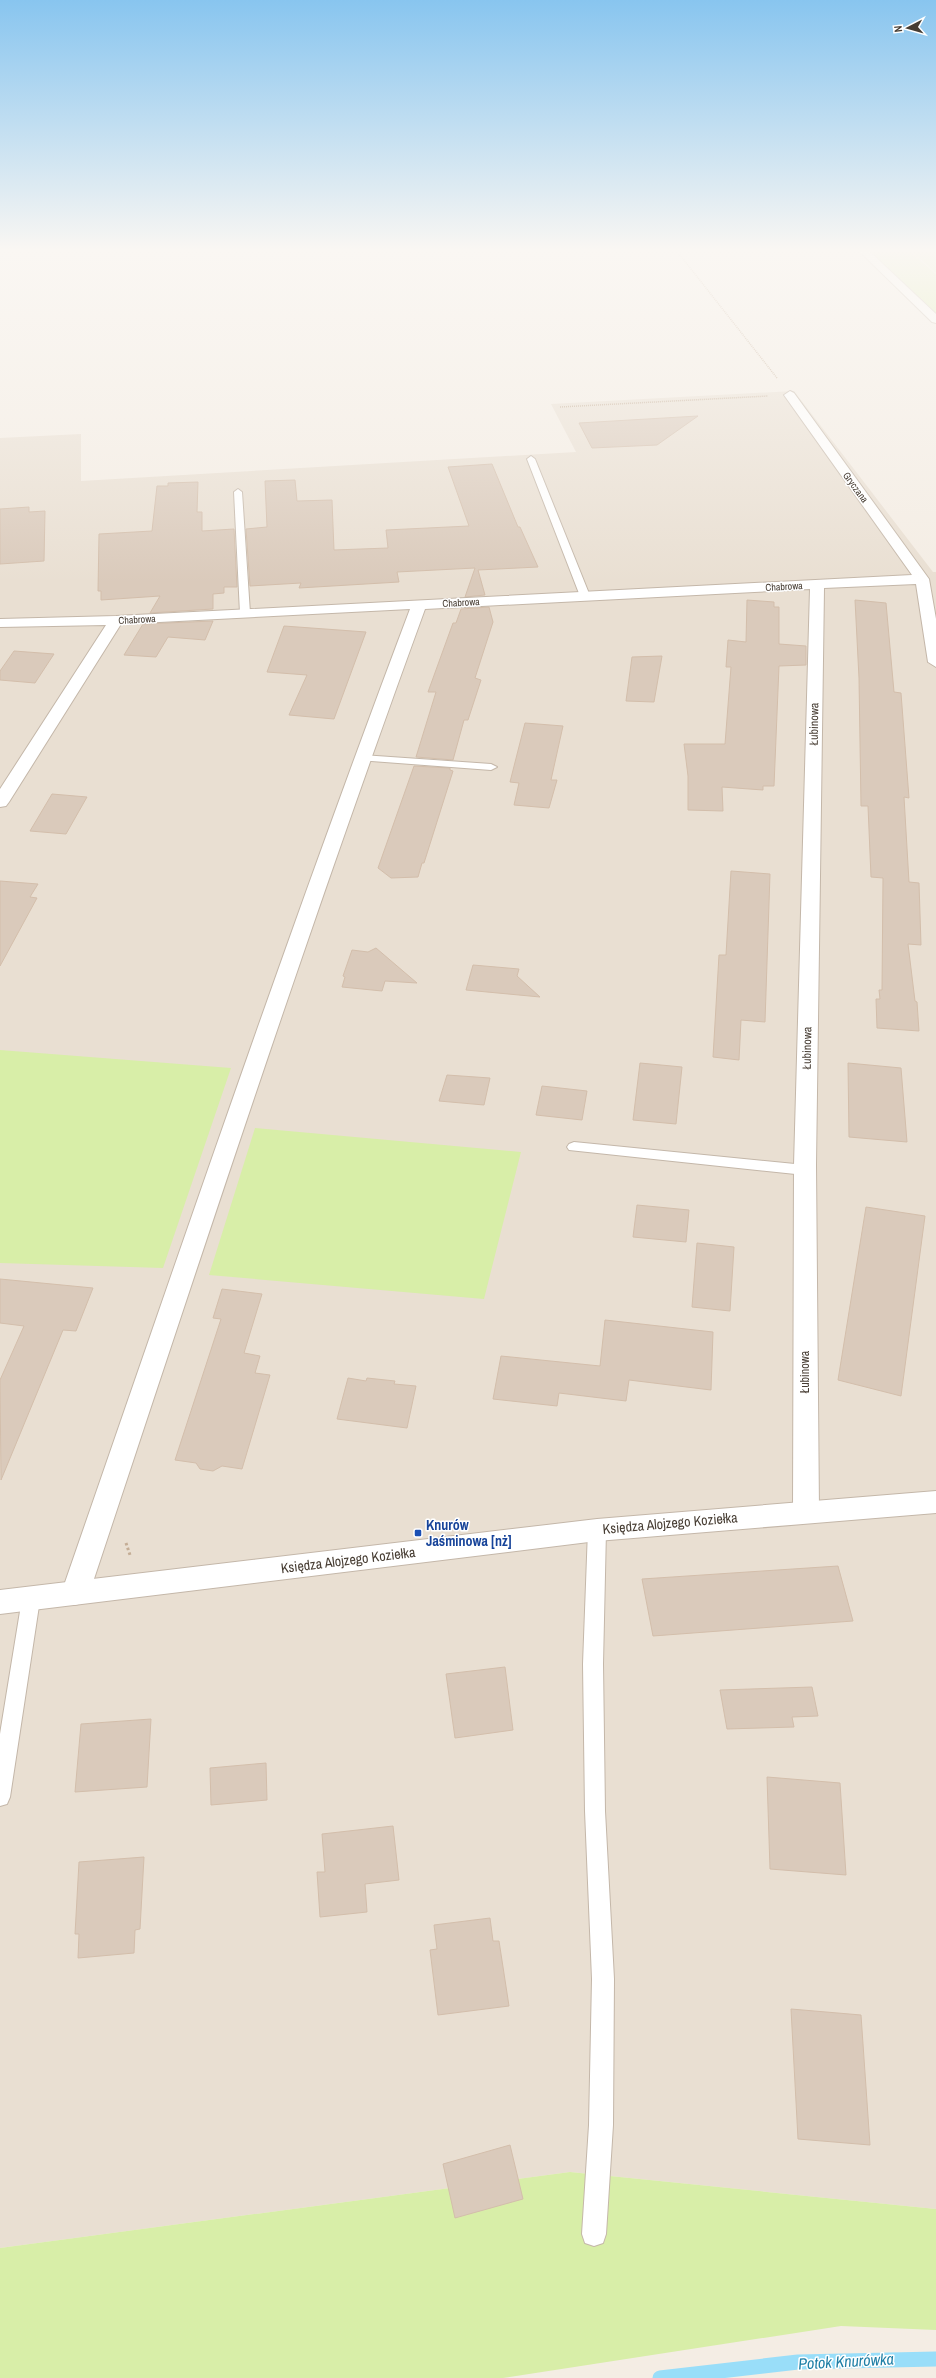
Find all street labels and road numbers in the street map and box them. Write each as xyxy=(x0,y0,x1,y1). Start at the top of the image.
street label: Gryczana xyxy=(840,469,871,506)
street label: Chabrowa xyxy=(765,579,803,594)
street label: Chabrowa xyxy=(442,595,480,610)
street label: Chabrowa xyxy=(118,612,156,627)
street label: Łubinowa xyxy=(806,702,822,745)
street label: Łubinowa xyxy=(799,1026,815,1069)
street label: Łubinowa xyxy=(797,1350,813,1393)
street label: Księdza Alojzego Koziełka xyxy=(602,1508,739,1538)
street label: Księdza Alojzego Koziełka xyxy=(280,1543,417,1577)

